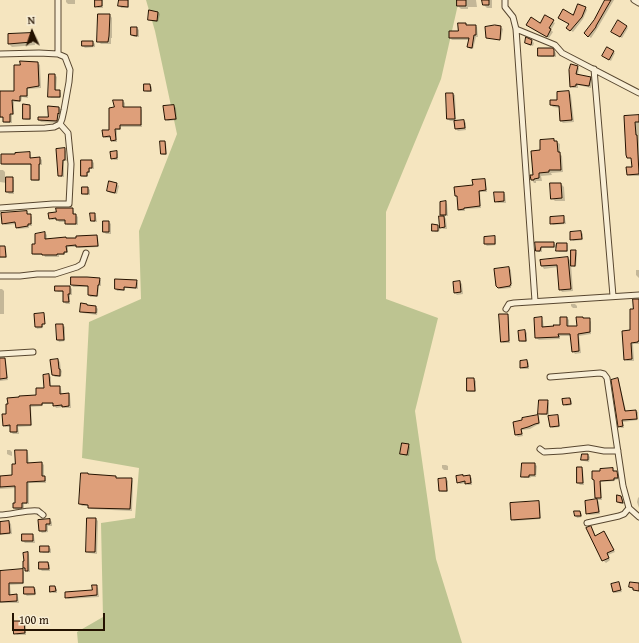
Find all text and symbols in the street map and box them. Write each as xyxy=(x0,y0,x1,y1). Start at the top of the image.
north arrow xyxy=(12,12,52,52)
text: N xyxy=(27,12,35,28)
scale bar xyxy=(14,605,107,631)
text: 100 m xyxy=(19,611,49,628)

